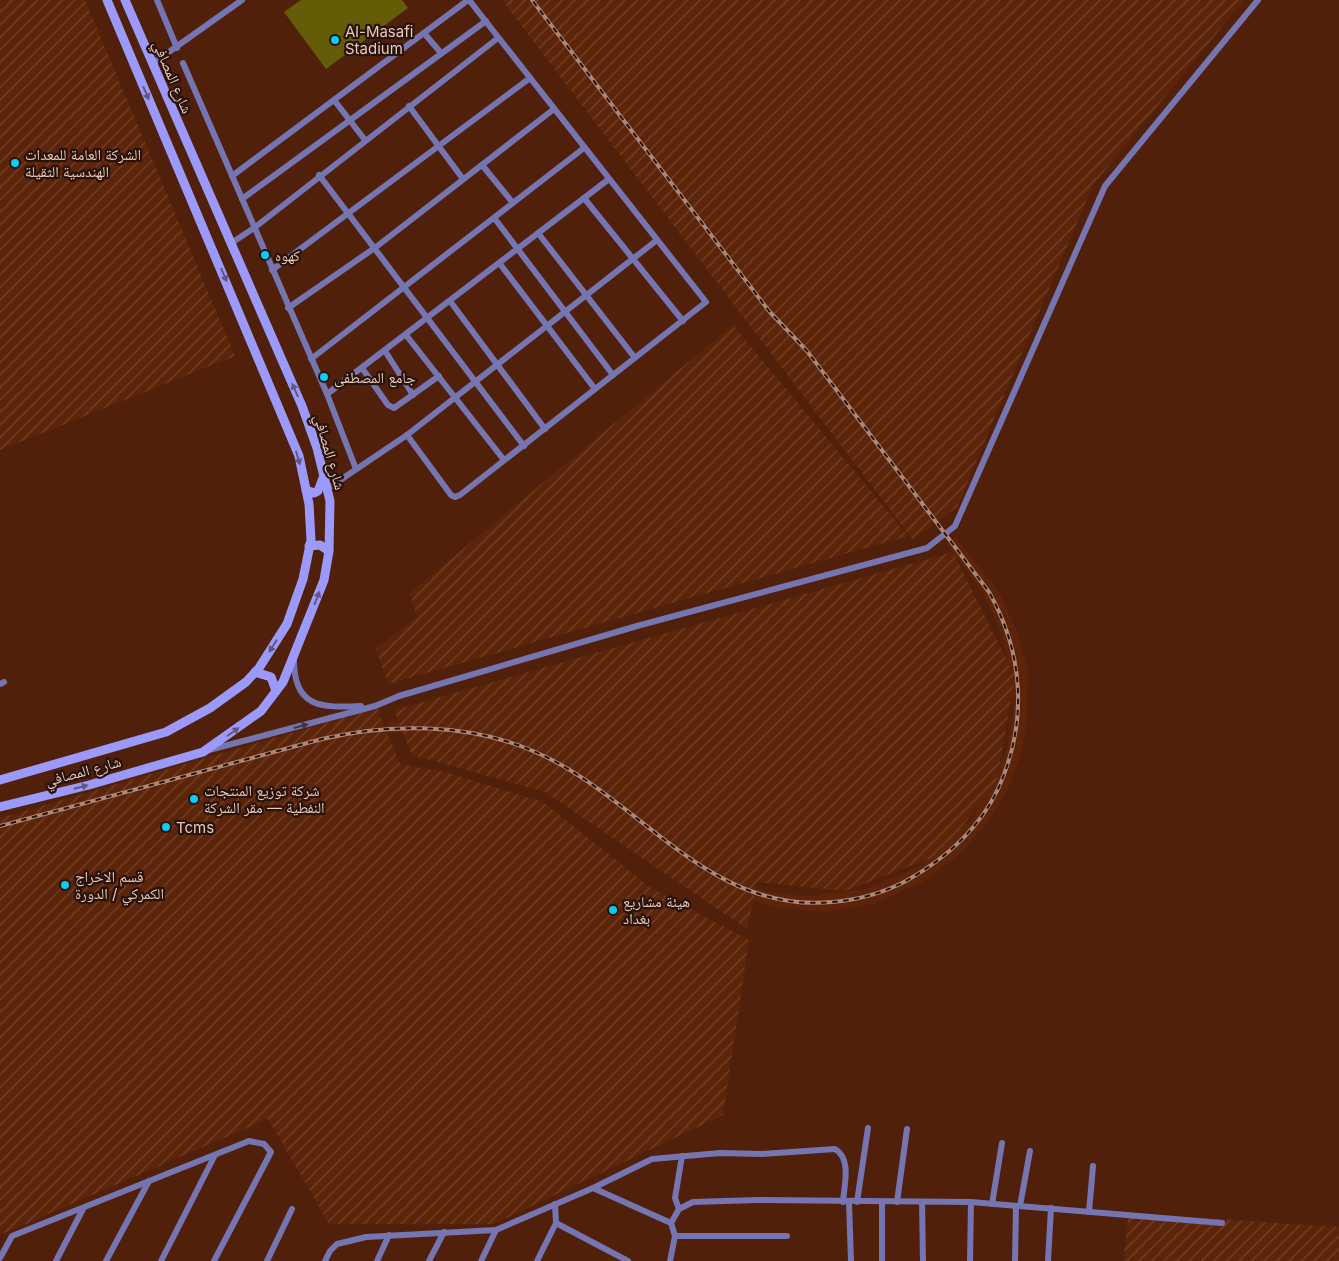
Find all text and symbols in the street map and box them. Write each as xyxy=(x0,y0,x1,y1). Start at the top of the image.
place label: Al-Masafi Stadium xyxy=(345,22,413,58)
marker: Al-Masafi Stadium xyxy=(329,34,341,46)
street label: شارع المصافي xyxy=(146,38,197,118)
one-way arrow xyxy=(142,86,150,100)
place label: الشركة العامة للمعدات الهندسية الثقيلة xyxy=(25,145,141,181)
marker: الشركة العامة للمعدات الهندسية الثقيلة xyxy=(9,157,21,169)
place label: كهوه xyxy=(275,246,300,265)
marker: كهوه xyxy=(259,249,271,261)
one-way arrow xyxy=(220,268,228,282)
place label: جامع المصطفى xyxy=(334,368,416,388)
marker: جامع المصطفى xyxy=(318,371,330,383)
one-way arrow xyxy=(291,383,299,397)
street label: شارع المصافي xyxy=(307,412,350,493)
one-way arrow xyxy=(295,450,303,465)
one-way arrow xyxy=(314,590,321,605)
one-way arrow xyxy=(269,640,278,653)
one-way arrow xyxy=(293,721,308,729)
one-way arrow xyxy=(226,727,240,737)
street label: شارع المصافي xyxy=(43,752,124,793)
place label: شركة توزيع المنتجات النفطية — مقر الشركة xyxy=(204,781,325,817)
one-way arrow xyxy=(74,783,89,791)
marker: شركة توزيع المنتجات النفطية — مقر الشركة xyxy=(188,793,200,805)
place label: Tcms xyxy=(176,818,214,837)
marker: Tcms xyxy=(160,821,172,833)
place label: قسم الاخراج الكمركي / الدورة xyxy=(75,867,164,905)
marker: قسم الاخراج الكمركي / الدورة xyxy=(59,879,71,891)
place label: هيئة مشاريع بغداد xyxy=(623,892,690,928)
marker: هيئة مشاريع بغداد xyxy=(607,904,619,916)

